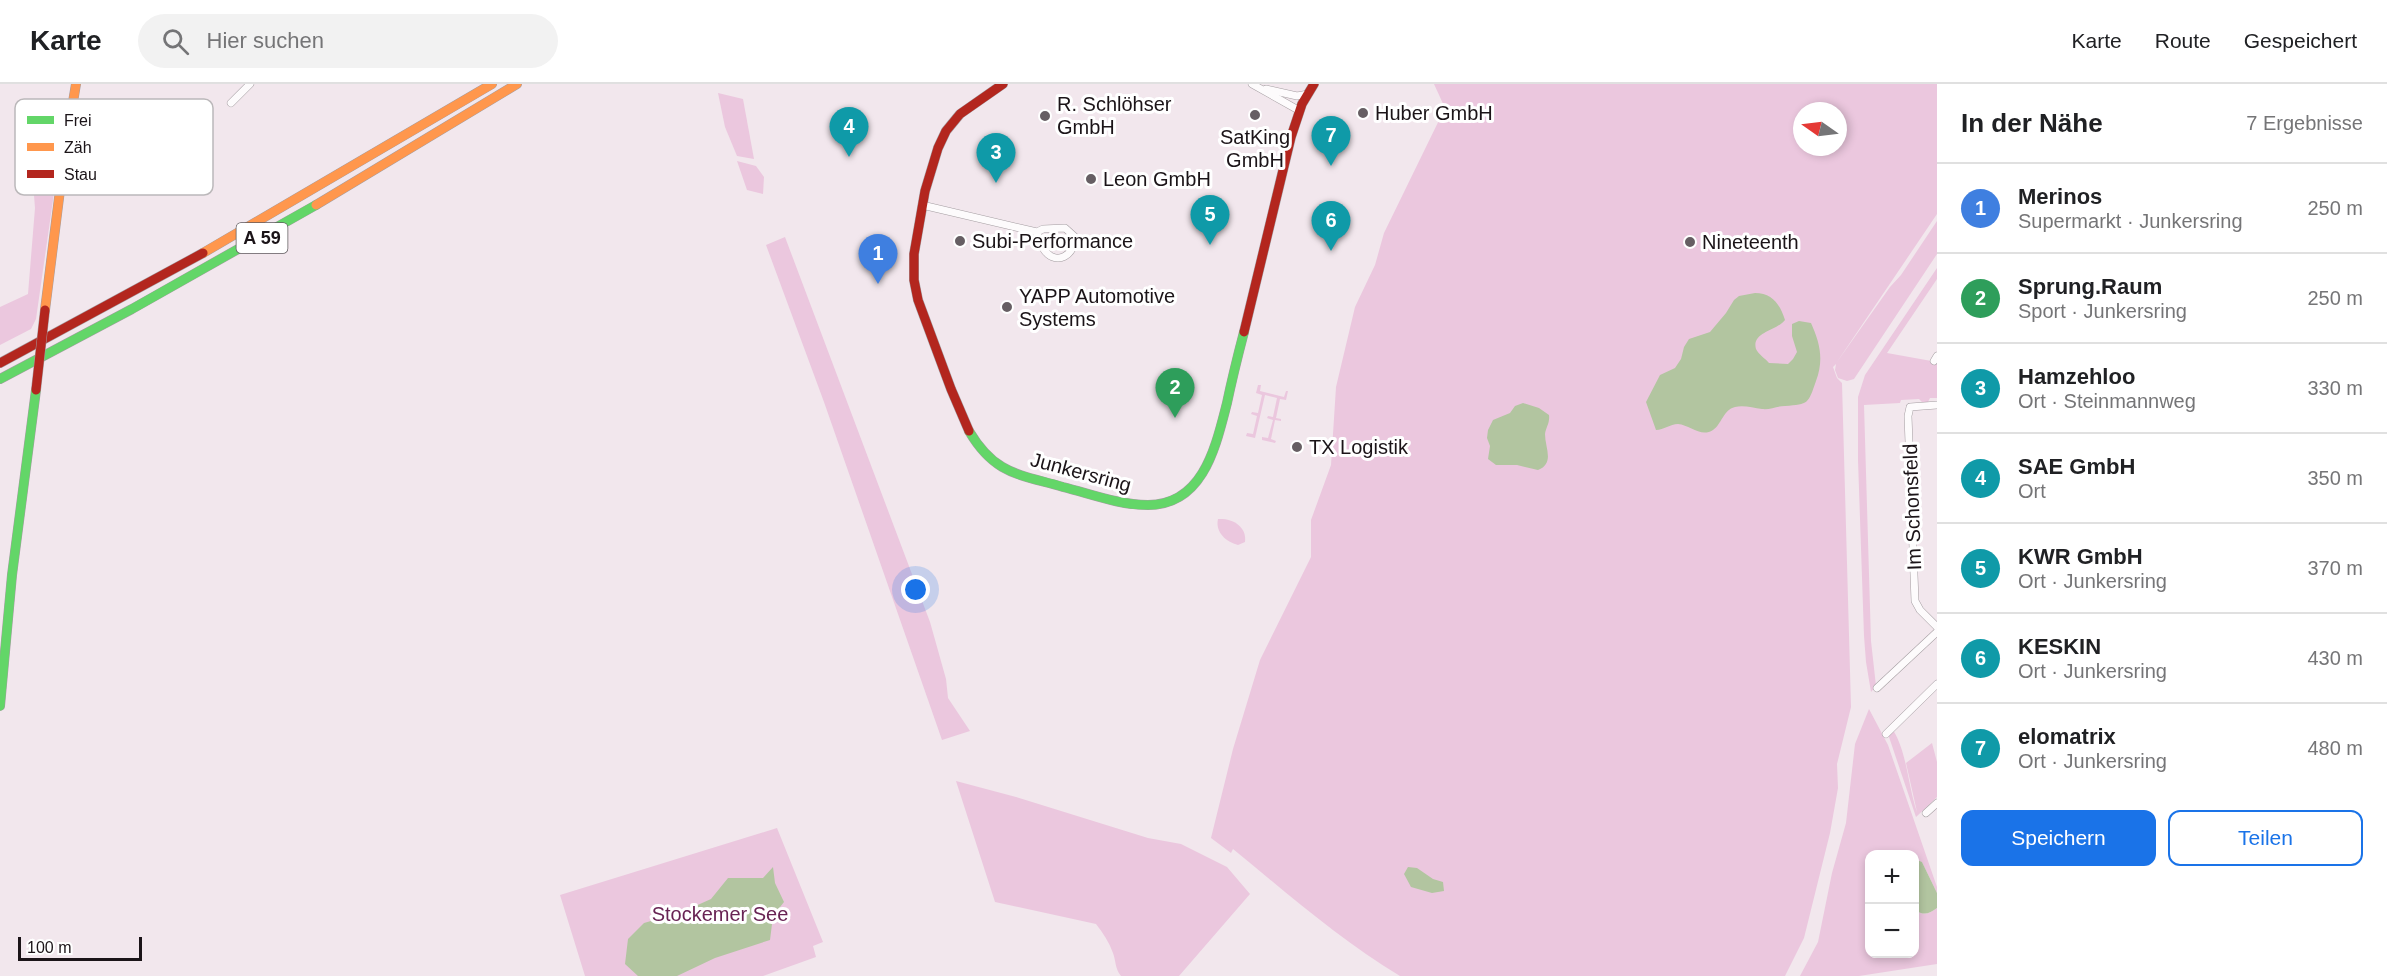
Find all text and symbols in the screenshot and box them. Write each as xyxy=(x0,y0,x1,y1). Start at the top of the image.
search box xyxy=(138,14,558,68)
text: Karte xyxy=(30,25,102,56)
icon: search xyxy=(159,25,192,58)
text: Hier suchen xyxy=(207,28,324,53)
text: Karte xyxy=(2072,29,2122,52)
text: Route xyxy=(2155,29,2211,52)
text: Gespeichert xyxy=(2244,29,2357,52)
place label: R. Schlöhser GmbH xyxy=(1057,93,1172,138)
legend xyxy=(15,99,213,195)
place label: Huber GmbH xyxy=(1375,102,1493,124)
north arrow xyxy=(1793,102,1847,156)
marker: Huber GmbH xyxy=(1356,106,1370,120)
pin: 4 xyxy=(830,107,868,157)
marker: SatKing GmbH xyxy=(1248,108,1262,122)
text: In der Nähe xyxy=(1961,108,2103,138)
marker: R. Schlöhser GmbH xyxy=(1038,109,1052,123)
text: Frei xyxy=(64,112,92,129)
text: 7 Ergebnisse xyxy=(2246,112,2363,134)
pin: 7 xyxy=(1312,116,1350,166)
place label: SatKing GmbH xyxy=(1220,126,1290,171)
pin: 3 xyxy=(976,134,1016,183)
text: Zäh xyxy=(64,139,92,156)
text: Stau xyxy=(64,166,97,183)
place label: Leon GmbH xyxy=(1103,168,1211,190)
marker: Leon GmbH xyxy=(1084,172,1098,186)
text: Merinos xyxy=(2018,184,2102,209)
pin: 5 xyxy=(1190,196,1230,245)
text: 1 xyxy=(1975,197,1986,219)
text: 250 m xyxy=(2307,197,2363,219)
pin: 6 xyxy=(1312,202,1350,251)
text: Supermarkt · Junkersring xyxy=(2018,210,2243,232)
road number: A 59 xyxy=(236,223,288,253)
place label: Subi-Performance xyxy=(972,230,1133,252)
place label: Nineteenth xyxy=(1702,231,1799,253)
pin: 1 xyxy=(858,234,898,284)
marker: Subi-Performance xyxy=(953,234,967,248)
marker: Nineteenth xyxy=(1683,235,1697,249)
text: Sprung.Raum xyxy=(2018,274,2162,299)
place label: YAPP Automotive Systems xyxy=(1019,285,1175,330)
text: 2 xyxy=(1975,287,1986,309)
text: 250 m xyxy=(2307,287,2363,309)
marker: YAPP Automotive Systems xyxy=(1000,300,1014,314)
text: Sport · Junkersring xyxy=(2018,300,2187,322)
text: Hamzehloo xyxy=(2018,364,2135,389)
pin: 2 xyxy=(1156,368,1194,418)
text: 3 xyxy=(1975,377,1986,399)
text: 330 m xyxy=(2307,377,2363,399)
text: Ort · Steinmannweg xyxy=(2018,390,2196,412)
place label: TX Logistik xyxy=(1309,436,1409,458)
marker: TX Logistik xyxy=(1290,440,1304,454)
street label: Im Schonsfeld xyxy=(1899,443,1925,571)
street label: Junkersring xyxy=(1028,448,1134,496)
text: SAE GmbH xyxy=(2018,454,2135,479)
text: 4 xyxy=(1975,467,1986,489)
text: 350 m xyxy=(2307,467,2363,489)
text: Ort xyxy=(2018,480,2046,502)
text: KWR GmbH xyxy=(2018,544,2143,569)
text: 5 xyxy=(1975,557,1986,579)
text: 370 m xyxy=(2307,557,2363,579)
text: Ort · Junkersring xyxy=(2018,570,2167,592)
your location xyxy=(901,575,930,604)
text: KESKIN xyxy=(2018,634,2101,659)
text: 6 xyxy=(1975,647,1986,669)
text: 430 m xyxy=(2307,647,2363,669)
text: Ort · Junkersring xyxy=(2018,660,2167,682)
text: elomatrix xyxy=(2018,724,2116,749)
text: 7 xyxy=(1975,737,1986,759)
text: 480 m xyxy=(2307,737,2363,759)
text: Ort · Junkersring xyxy=(2018,750,2167,772)
button: Speichern xyxy=(1961,810,2156,866)
button: Teilen xyxy=(2168,810,2363,866)
map controls xyxy=(1865,850,1919,958)
button: + xyxy=(1865,850,1919,904)
park label: Stockemer See xyxy=(652,903,788,925)
button: − xyxy=(1865,904,1919,958)
scale bar xyxy=(18,934,142,962)
text: 100 m xyxy=(27,939,71,956)

